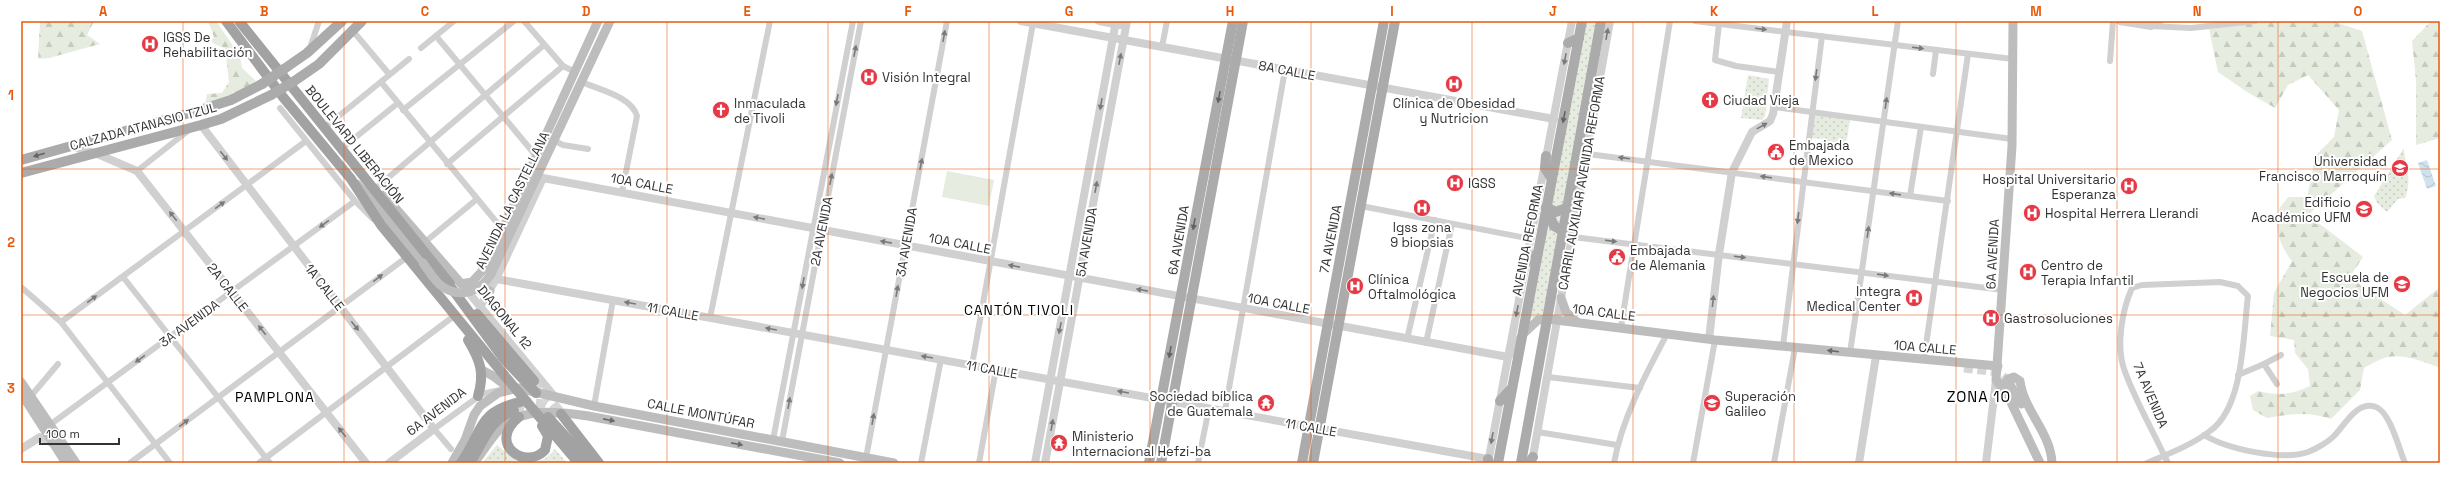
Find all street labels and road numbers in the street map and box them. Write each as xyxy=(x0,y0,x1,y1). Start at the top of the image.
street label: 8A CALLE xyxy=(1257,57,1317,84)
street label: CARRIL AUXILIAR AVENIDA REFORMA xyxy=(1554,75,1609,292)
street label: BOULEVARD LIBERACIÓN xyxy=(302,82,408,207)
street label: CALZADA ATANASIO TZUL xyxy=(68,99,219,154)
street label: AVENIDA LA CASTELLANA xyxy=(472,129,553,272)
street label: 10A CALLE xyxy=(609,169,674,198)
street label: AVENIDA REFORMA xyxy=(1508,183,1547,297)
street label: 2A AVENIDA xyxy=(806,195,837,267)
street label: 7A AVENIDA xyxy=(1315,203,1346,275)
street label: 6A AVENIDA xyxy=(1164,204,1193,276)
street label: 3A AVENIDA xyxy=(892,206,921,278)
street label: 5A AVENIDA xyxy=(1072,206,1101,278)
street label: 6A AVENIDA xyxy=(1982,218,2003,290)
street label: 10A CALLE xyxy=(927,229,992,258)
street label: 2A CALLE xyxy=(203,260,252,315)
street label: 1A CALLE xyxy=(301,260,348,314)
street label: DIAGONAL 12 xyxy=(474,282,536,353)
street label: 10A CALLE xyxy=(1246,289,1311,318)
street label: 3A AVENIDA xyxy=(156,296,223,351)
street label: 11 CALLE xyxy=(646,299,700,324)
street label: 10A CALLE xyxy=(1572,300,1636,325)
street label: 10A CALLE xyxy=(1893,336,1957,359)
street label: 11 CALLE xyxy=(965,357,1019,382)
street label: 7A AVENIDA xyxy=(2129,360,2172,431)
street label: 6A AVENIDA xyxy=(403,383,470,439)
street label: CALLE MONTÚFAR xyxy=(646,395,756,432)
street label: 11 CALLE xyxy=(1284,415,1338,440)

